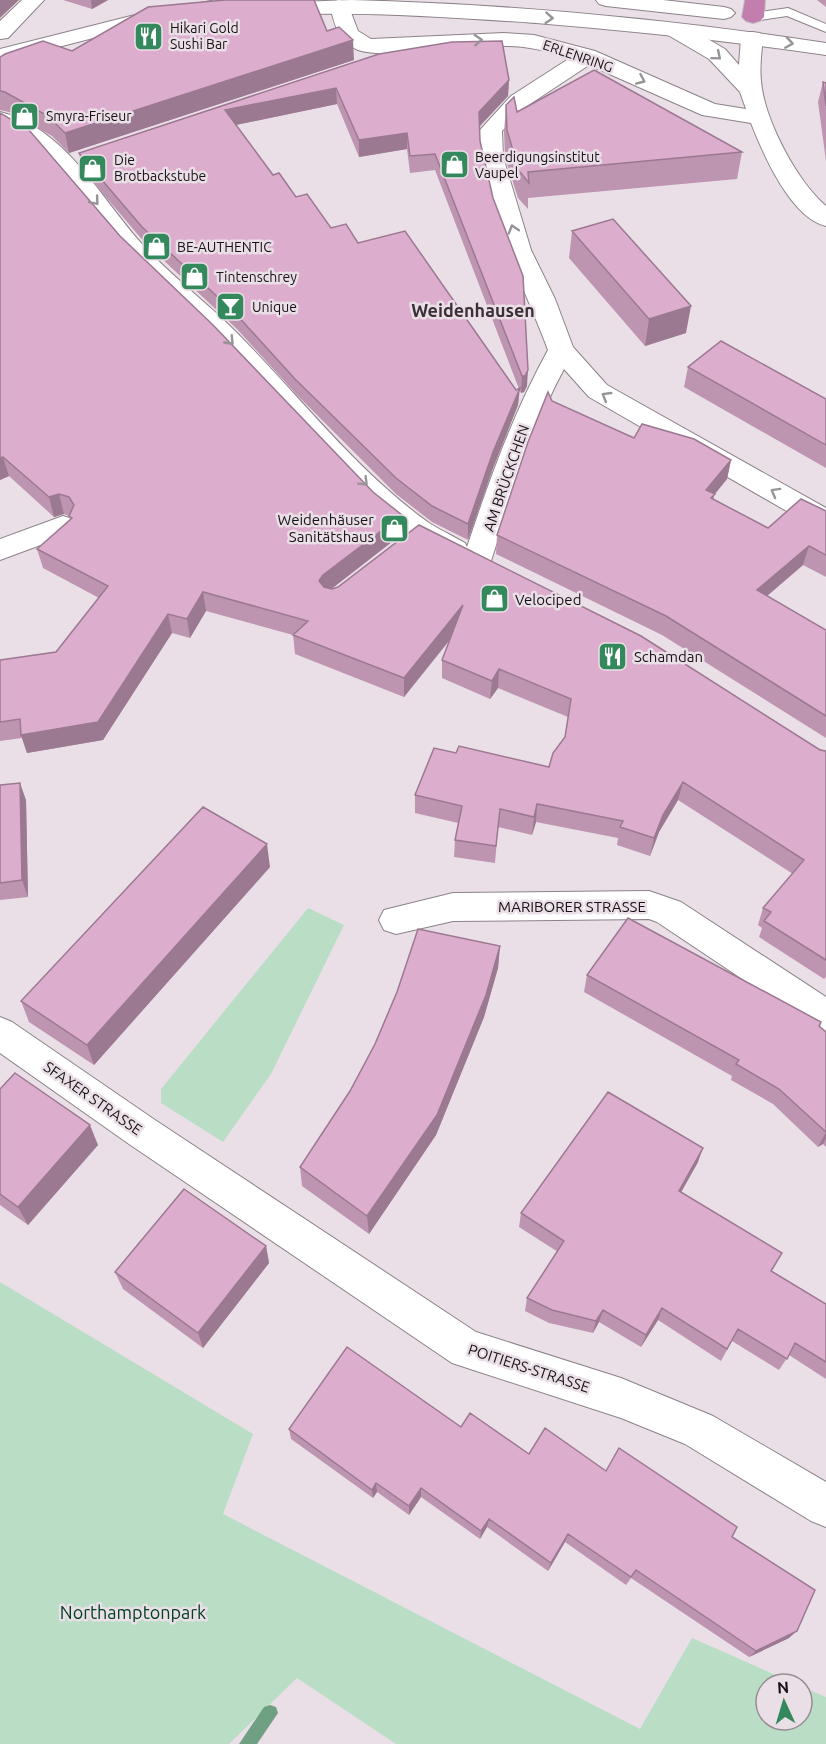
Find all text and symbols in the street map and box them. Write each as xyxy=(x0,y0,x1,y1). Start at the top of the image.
one-way arrow xyxy=(544,12,553,25)
restaurant icon: Hikari Gold Sushi Bar xyxy=(133,20,165,52)
place label: Hikari Gold Sushi Bar xyxy=(170,20,239,52)
one-way arrow xyxy=(474,34,483,47)
street label: ERLENRING xyxy=(541,37,615,75)
one-way arrow xyxy=(784,37,793,49)
one-way arrow xyxy=(710,48,721,59)
one-way arrow xyxy=(634,73,645,85)
shop icon: Smyra-Friseur xyxy=(9,100,41,132)
place label: Smyra-Friseur xyxy=(46,108,132,124)
shop icon: Beerdigungsinstitut Vaupel xyxy=(438,149,470,181)
place label: Beerdigungsinstitut Vaupel xyxy=(475,149,600,181)
shop icon: Die Brotbackstube xyxy=(77,152,109,184)
place label: Die Brotbackstube xyxy=(114,152,206,184)
one-way arrow xyxy=(87,194,98,205)
one-way arrow xyxy=(508,224,520,235)
shop icon: BE-AUTHENTIC xyxy=(140,231,172,263)
place label: BE-AUTHENTIC xyxy=(177,239,272,255)
shop icon: Tintenschrey xyxy=(179,261,211,293)
place label: Tintenschrey xyxy=(216,269,297,285)
bar icon: Unique xyxy=(215,291,247,323)
place label: Unique xyxy=(252,299,297,315)
district label: Weidenhausen xyxy=(411,300,535,320)
one-way arrow xyxy=(223,334,233,345)
one-way arrow xyxy=(602,391,612,403)
street label: AM BRÜCKCHEN xyxy=(480,422,532,534)
one-way arrow xyxy=(357,476,368,486)
one-way arrow xyxy=(771,488,781,500)
place label: Weidenhäuser Sanitätshaus xyxy=(277,511,374,545)
shop icon: Weidenhäuser Sanitätshaus xyxy=(379,512,411,544)
shop icon: Velociped xyxy=(478,583,510,615)
place label: Velociped xyxy=(515,591,581,608)
restaurant icon: Schamdan xyxy=(597,640,629,672)
place label: Schamdan xyxy=(634,648,703,665)
street label: MARIBORER STRASSE xyxy=(498,898,646,915)
street label: SFAXER STRASSE xyxy=(41,1058,145,1138)
street label: POITIERS-STRASSE xyxy=(466,1340,592,1396)
park label: Northamptonpark xyxy=(60,1602,206,1622)
north arrow xyxy=(754,1672,814,1732)
text: N xyxy=(776,1678,790,1696)

